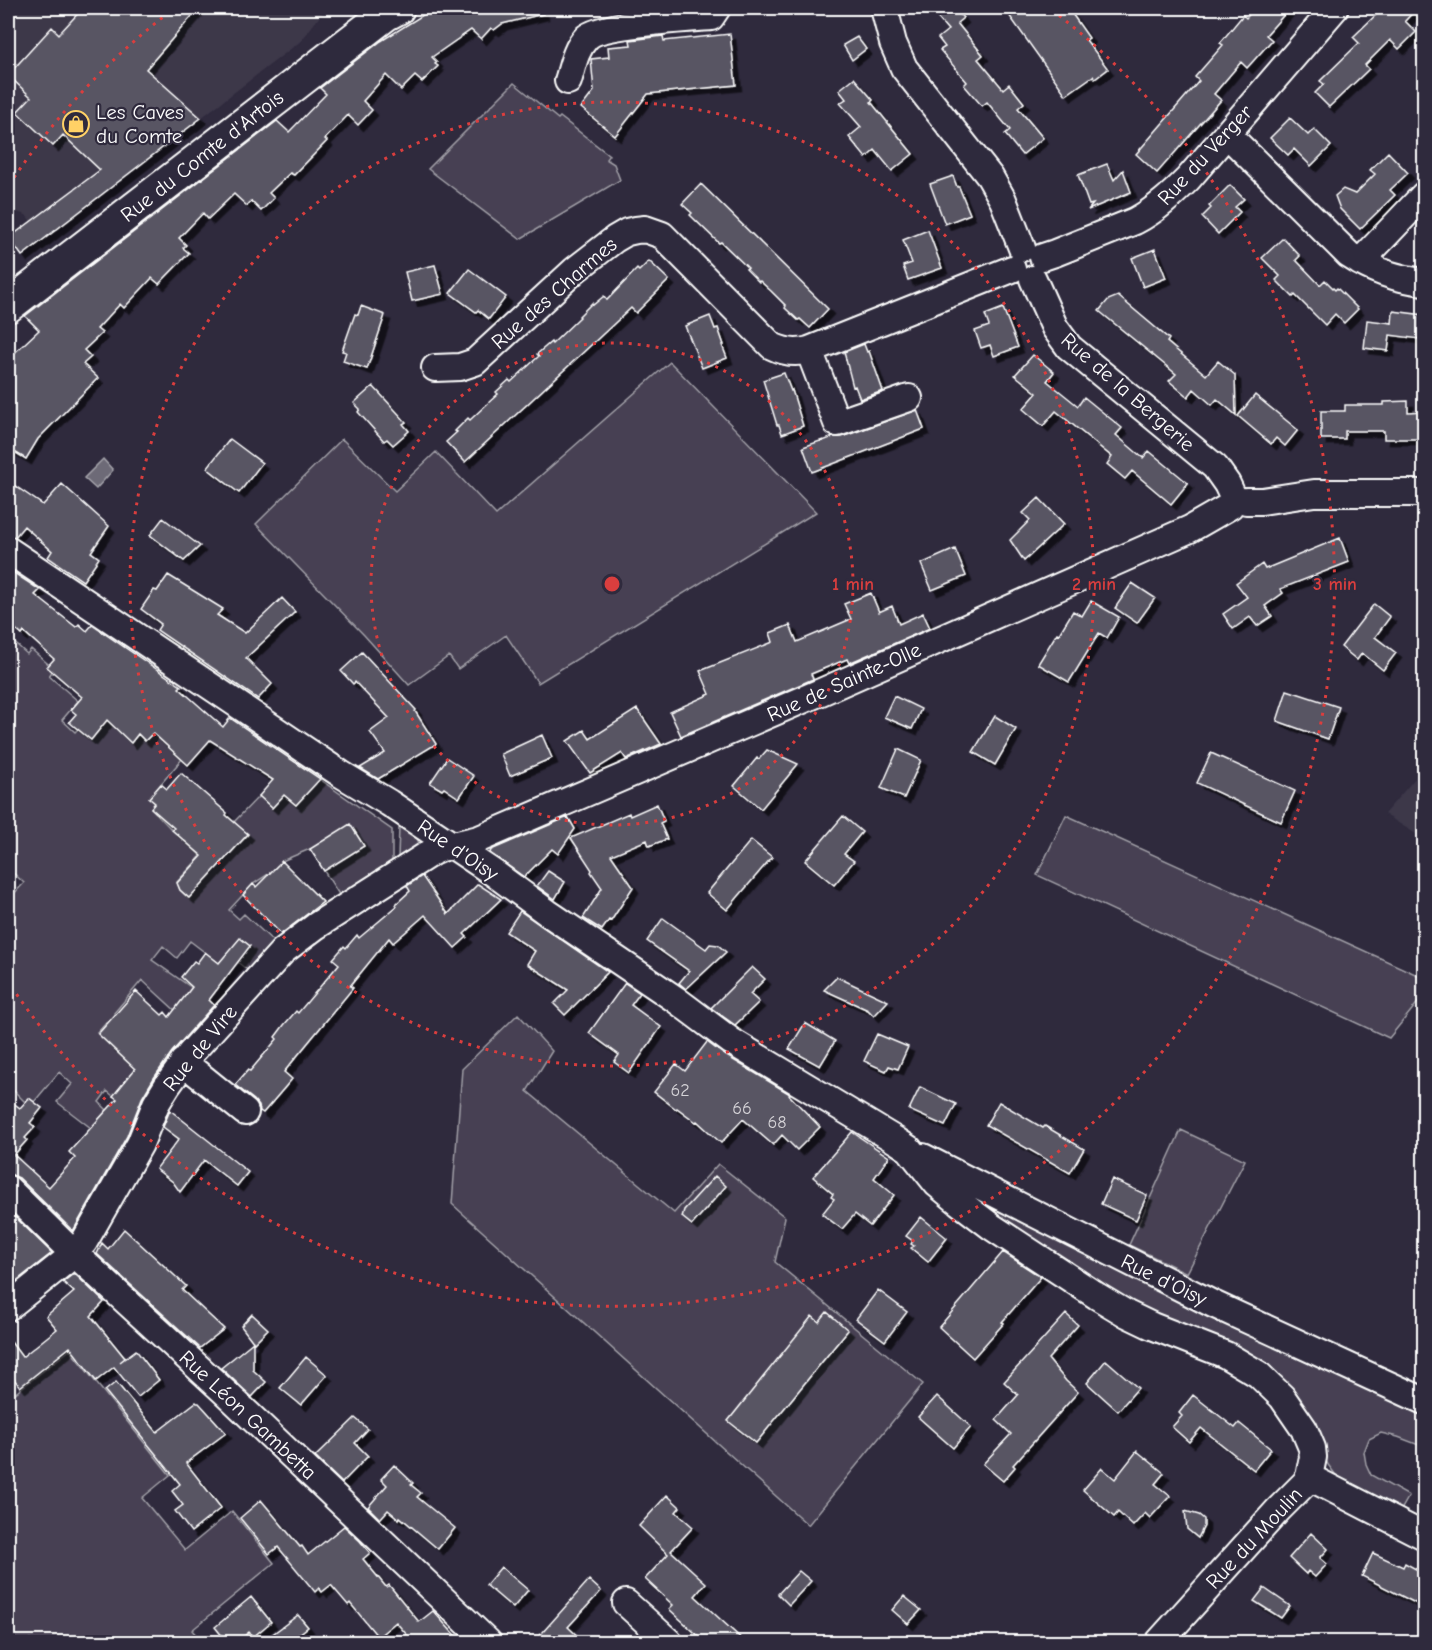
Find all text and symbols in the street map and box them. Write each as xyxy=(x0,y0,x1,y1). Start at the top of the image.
street label: Rue du Comte d'Artois xyxy=(116,85,288,227)
place label: Les Caves du Comte xyxy=(96,100,184,148)
street label: Rue du Verger xyxy=(1153,100,1258,210)
shop icon: Les Caves du Comte xyxy=(61,109,91,139)
street label: Rue des Charmes xyxy=(486,232,622,354)
street label: Rue de la Bergerie xyxy=(1057,328,1199,456)
centre of rings xyxy=(602,574,622,594)
text: 1 min xyxy=(832,574,874,595)
text: 2 min xyxy=(1072,574,1116,595)
text: 3 min xyxy=(1313,574,1357,595)
street label: Rue de Sainte-Olle xyxy=(763,637,925,727)
street label: Rue d'Oisy xyxy=(413,814,504,886)
street label: Rue de Vire xyxy=(158,1000,242,1096)
house number: 62 xyxy=(670,1080,690,1101)
house number: 66 xyxy=(732,1098,752,1119)
house number: 68 xyxy=(767,1112,787,1133)
street label: Rue d'Oisy xyxy=(1117,1249,1211,1311)
street label: Rue Léon Gambetta xyxy=(175,1345,321,1485)
street label: Rue du Moulin xyxy=(1201,1482,1307,1594)

